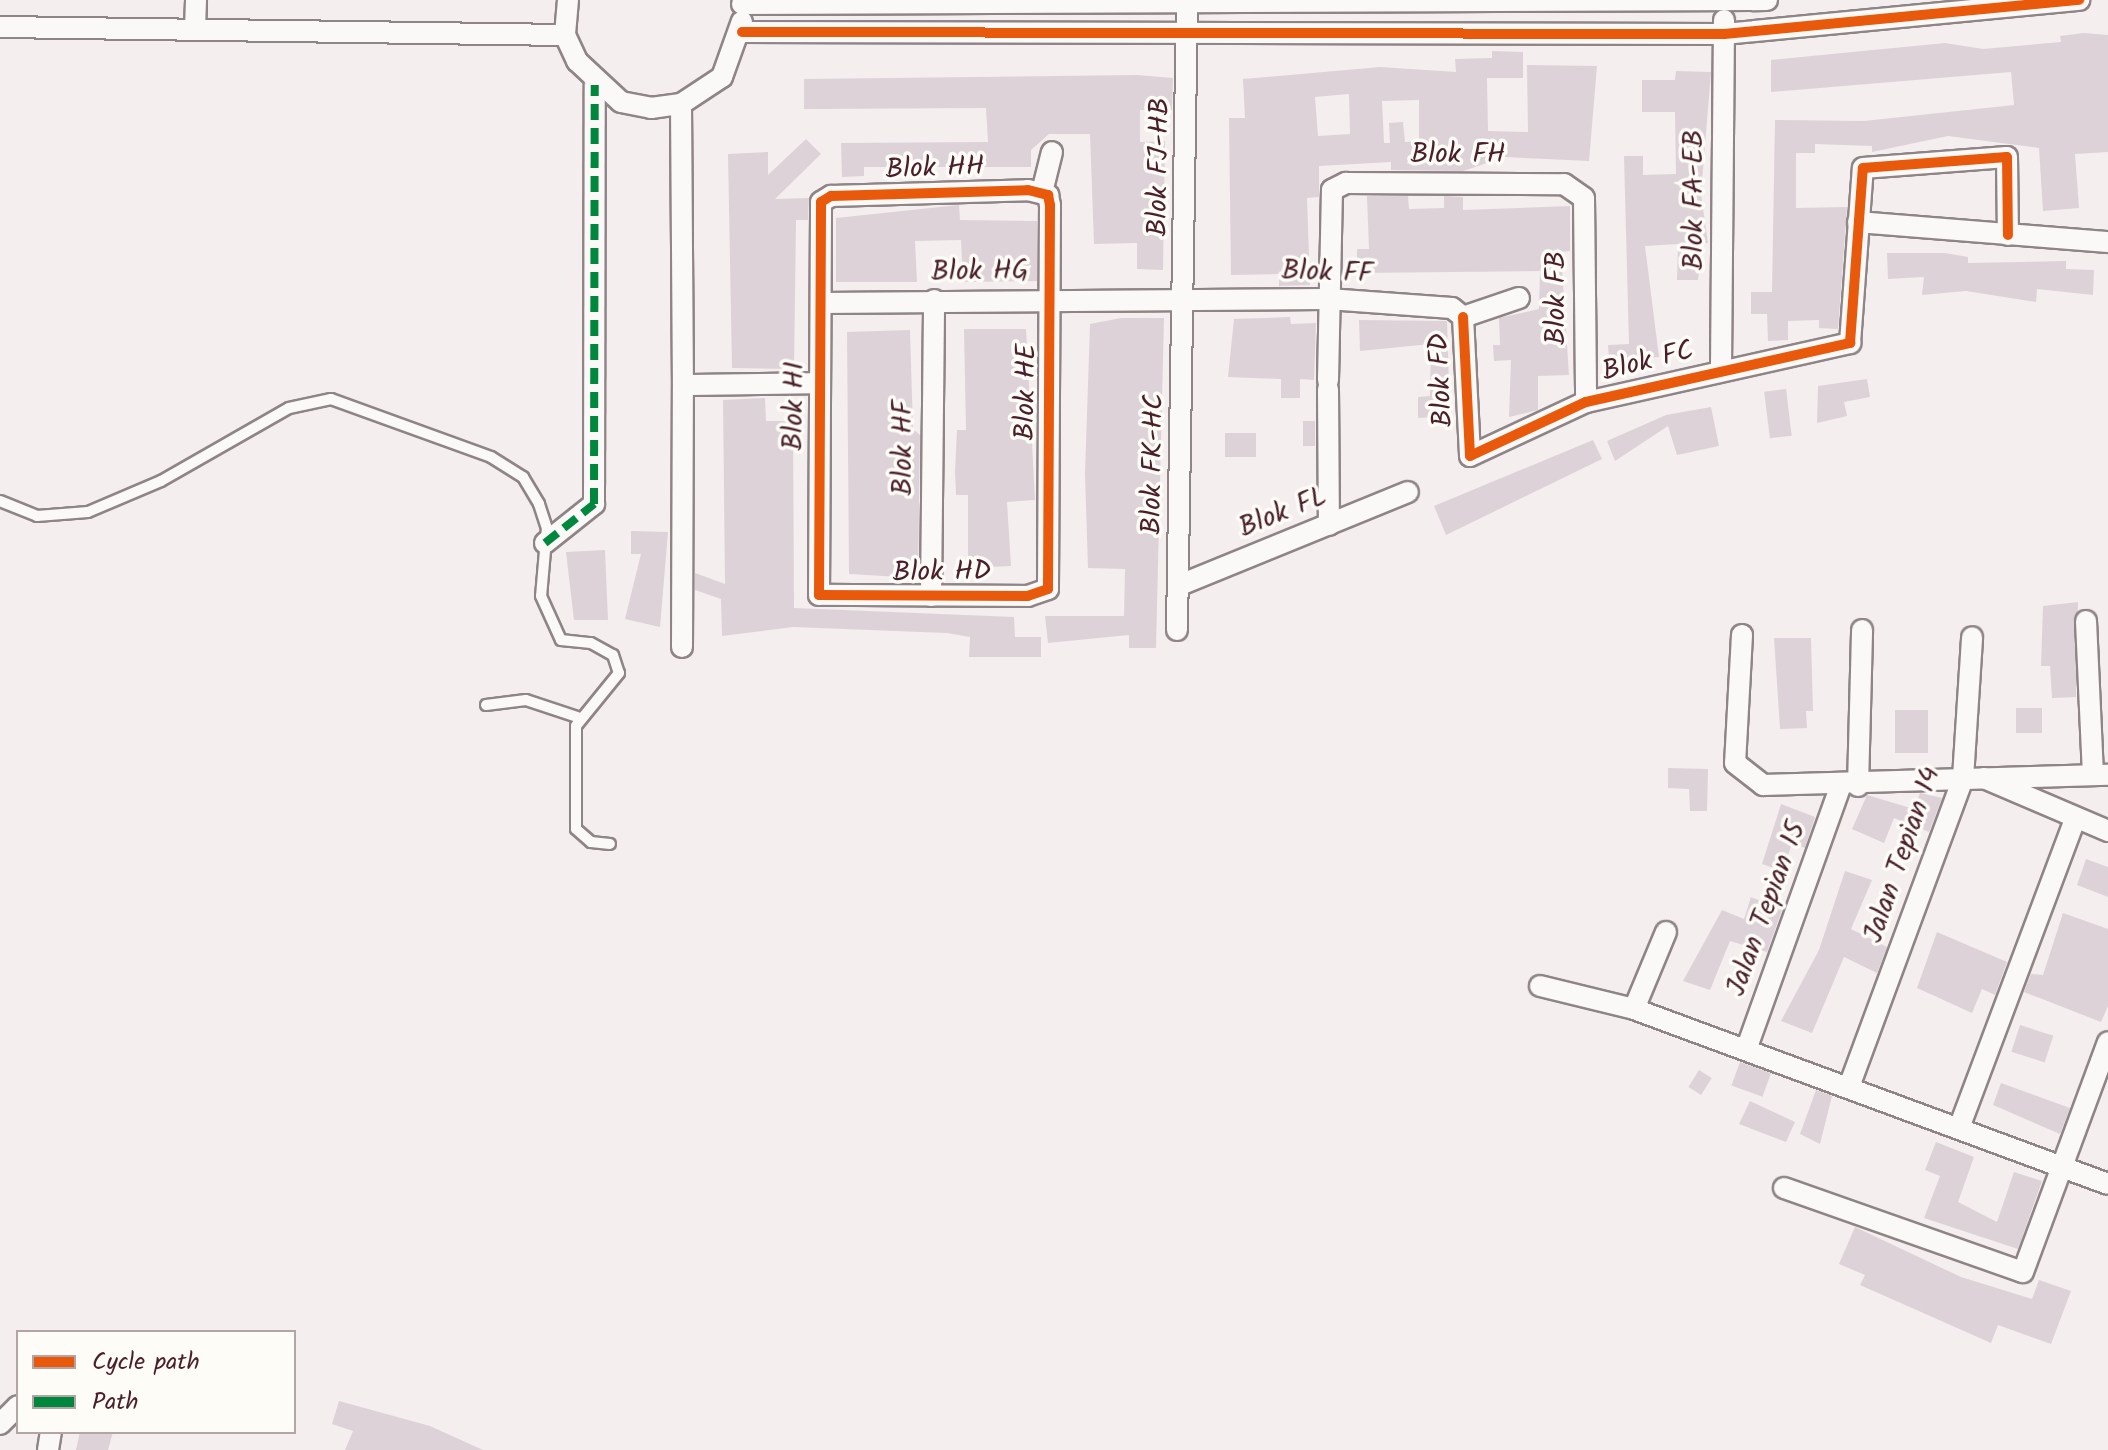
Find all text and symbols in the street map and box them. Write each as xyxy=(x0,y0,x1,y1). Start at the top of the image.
street label: Blok FJ-HB xyxy=(1142,97,1178,237)
street label: Blok FA-EB xyxy=(1678,130,1712,270)
street label: Blok FH xyxy=(1410,138,1506,172)
street label: Blok HH xyxy=(885,150,985,188)
street label: Blok FB xyxy=(1540,251,1574,345)
street label: Blok HG xyxy=(931,254,1029,290)
street label: Blok FF xyxy=(1281,255,1373,291)
street label: Blok FD xyxy=(1423,332,1461,428)
street label: Blok FC xyxy=(1599,334,1697,390)
street label: Blok HE xyxy=(1009,343,1045,441)
street label: Blok HI xyxy=(777,361,813,451)
street label: Blok FK-HC xyxy=(1136,393,1172,535)
street label: Blok HF xyxy=(887,400,921,496)
street label: Blok FL xyxy=(1234,480,1332,546)
street label: Blok HD xyxy=(892,555,992,591)
street label: Jalan Tepian 14 xyxy=(1857,763,1949,947)
street label: Jalan Tepian 15 xyxy=(1720,817,1814,1001)
legend xyxy=(16,1330,296,1434)
text: Cycle path xyxy=(92,1343,200,1382)
text: Path xyxy=(92,1383,138,1422)

